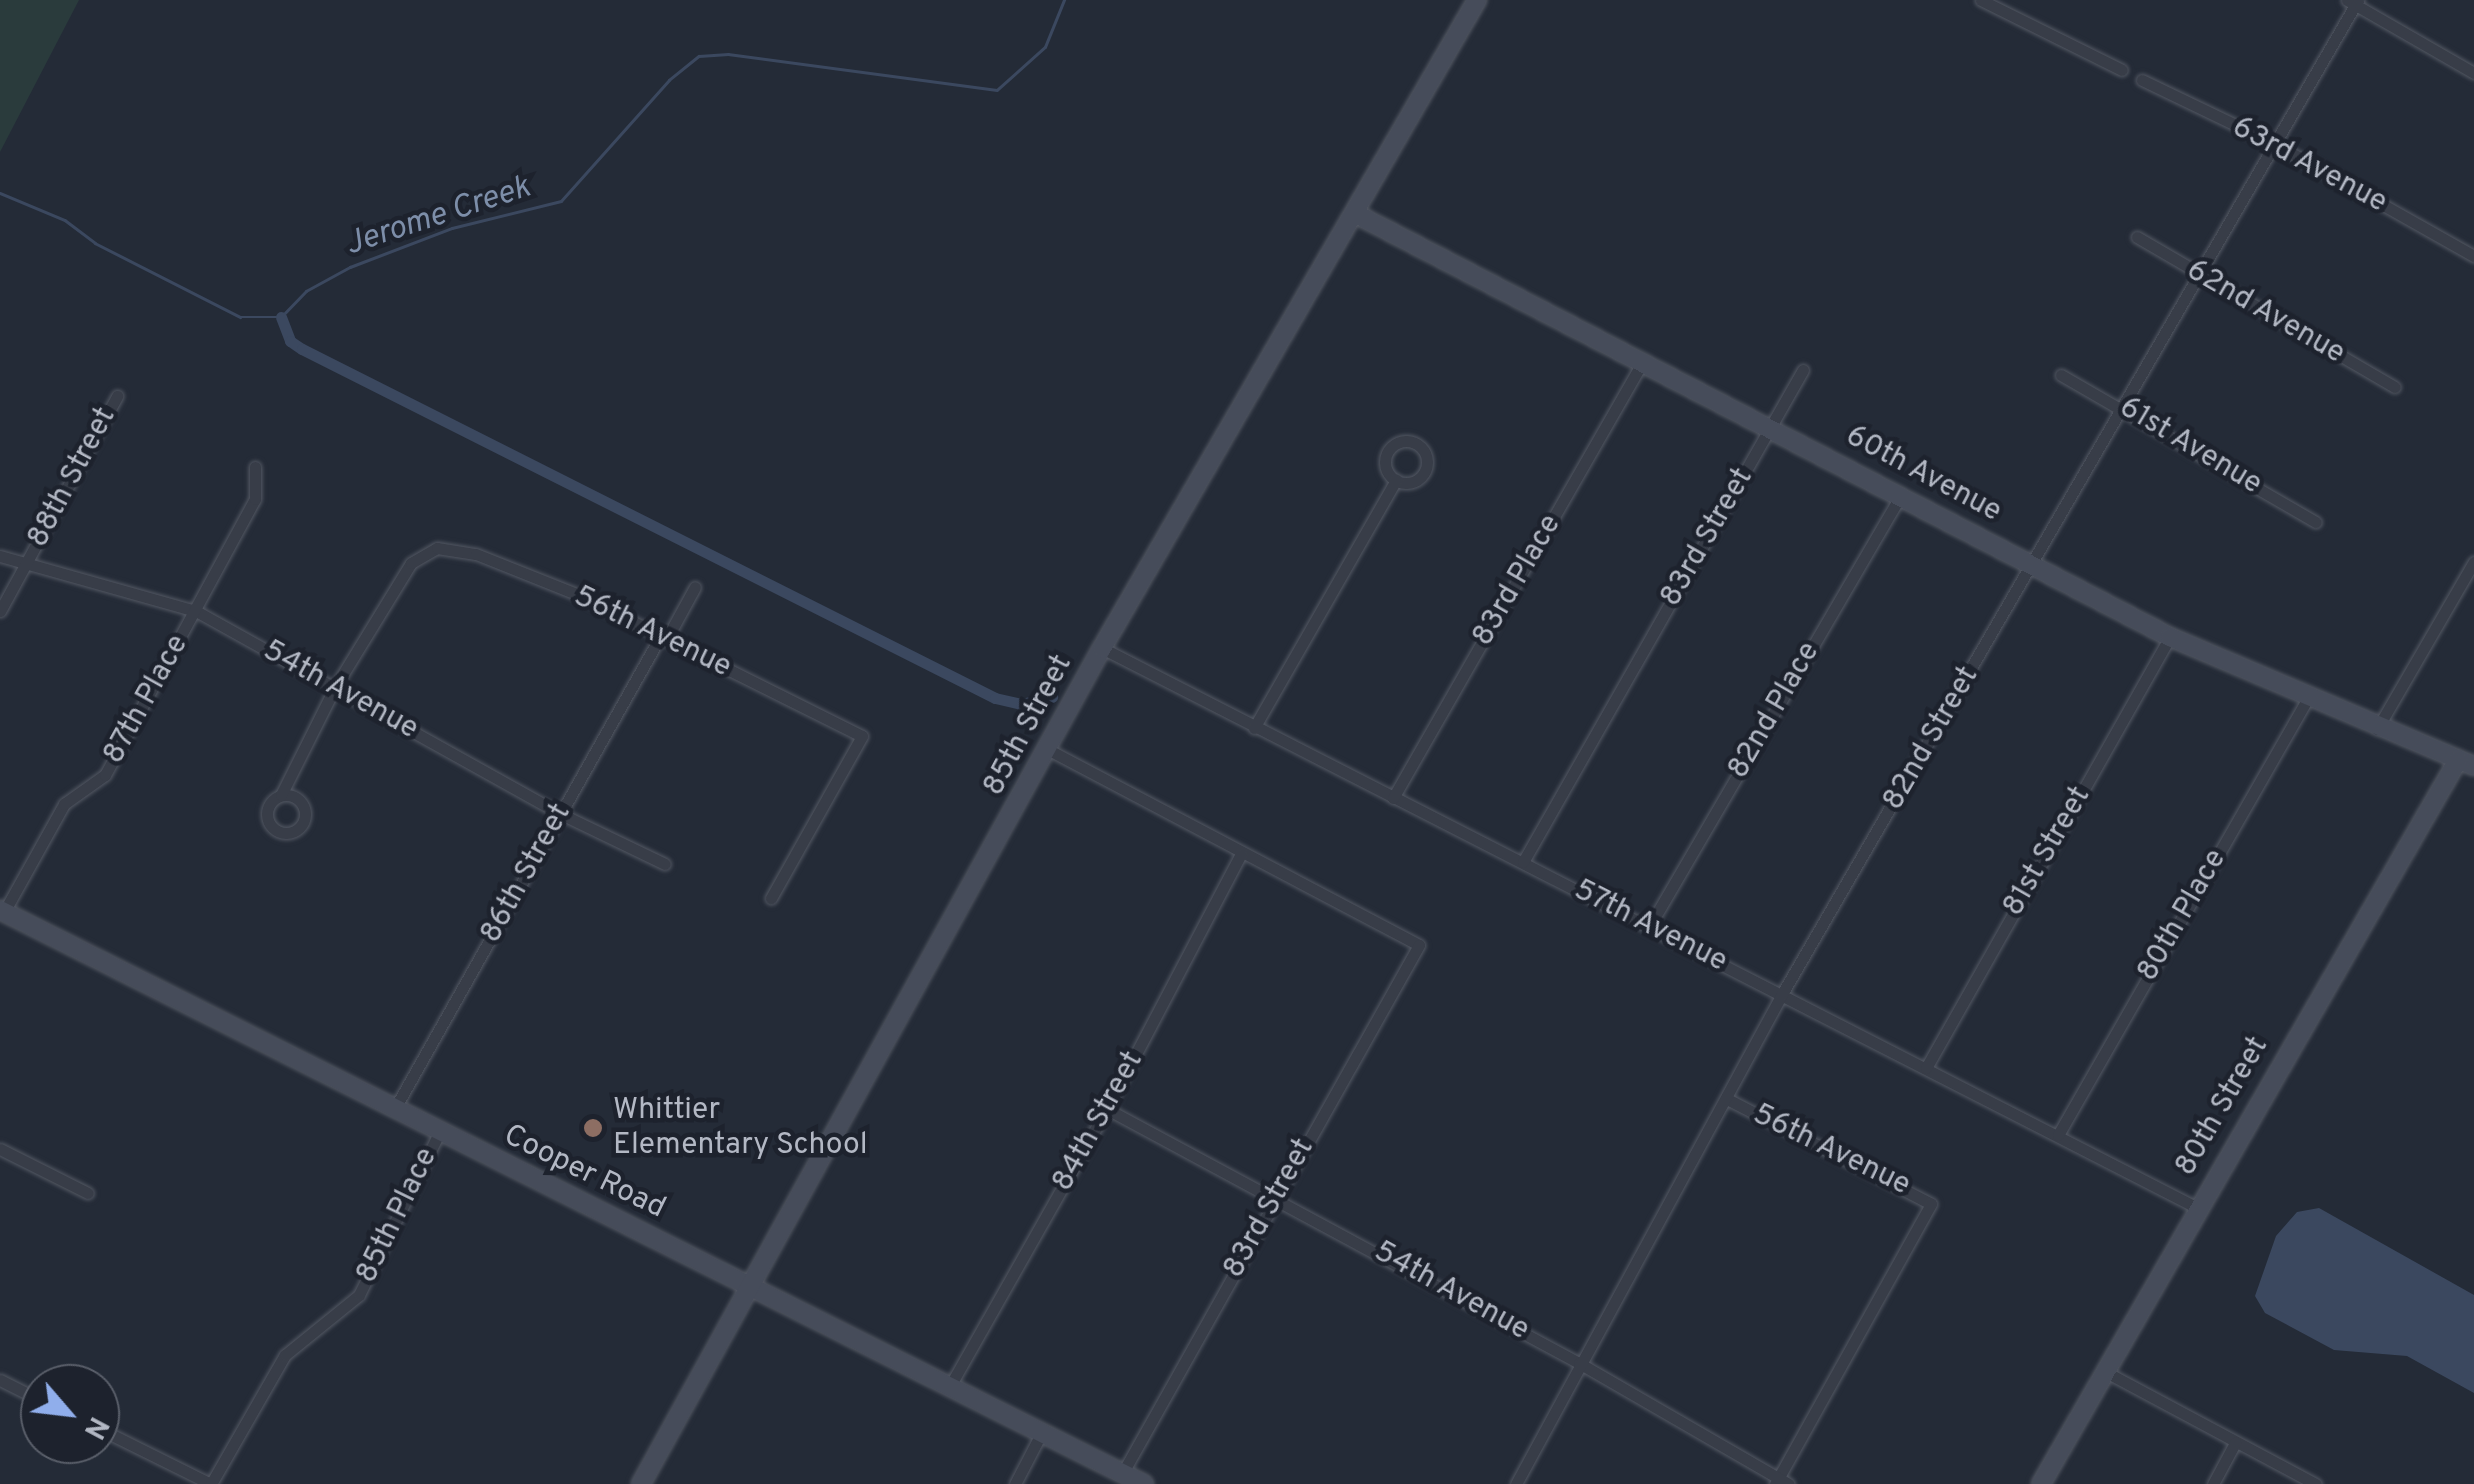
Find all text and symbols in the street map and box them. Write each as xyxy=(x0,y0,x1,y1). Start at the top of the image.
street label: 63rd Avenue xyxy=(2225,110,2393,222)
water label: Jerome Creek xyxy=(341,169,535,265)
street label: 62nd Avenue xyxy=(2179,253,2351,373)
street label: 61st Avenue xyxy=(2112,390,2268,504)
street label: 88th Street xyxy=(21,402,125,554)
street label: 60th Avenue xyxy=(1839,419,2007,531)
street label: 83rd Street xyxy=(1654,462,1762,614)
street label: 83rd Place xyxy=(1466,509,1570,653)
street label: 56th Avenue xyxy=(567,579,737,687)
street label: 87th Place xyxy=(97,629,197,771)
street label: 54th Avenue xyxy=(256,633,424,749)
street label: 82nd Place xyxy=(1721,636,1829,786)
street label: 85th Street xyxy=(977,649,1081,803)
street label: 82nd Street xyxy=(1876,661,1988,817)
street label: 81st Street xyxy=(1997,781,2099,923)
street label: 86th Street xyxy=(474,798,580,950)
street label: 80th Place xyxy=(2131,844,2235,988)
street label: 57th Avenue xyxy=(1567,873,1733,981)
street label: 80th Street xyxy=(2169,1031,2277,1183)
street label: 84th Street xyxy=(1046,1046,1152,1198)
place label: Whittier Elementary School xyxy=(613,1093,868,1164)
street label: 56th Avenue xyxy=(1746,1097,1916,1205)
marker: Whittier Elementary School xyxy=(582,1117,604,1139)
street label: Cooper Road xyxy=(497,1118,671,1228)
street label: 83rd Street xyxy=(1217,1133,1323,1285)
street label: 85th Place xyxy=(350,1142,446,1290)
street label: 54th Avenue xyxy=(1367,1234,1535,1350)
north arrow xyxy=(20,1364,120,1464)
text: N xyxy=(74,1410,115,1444)

